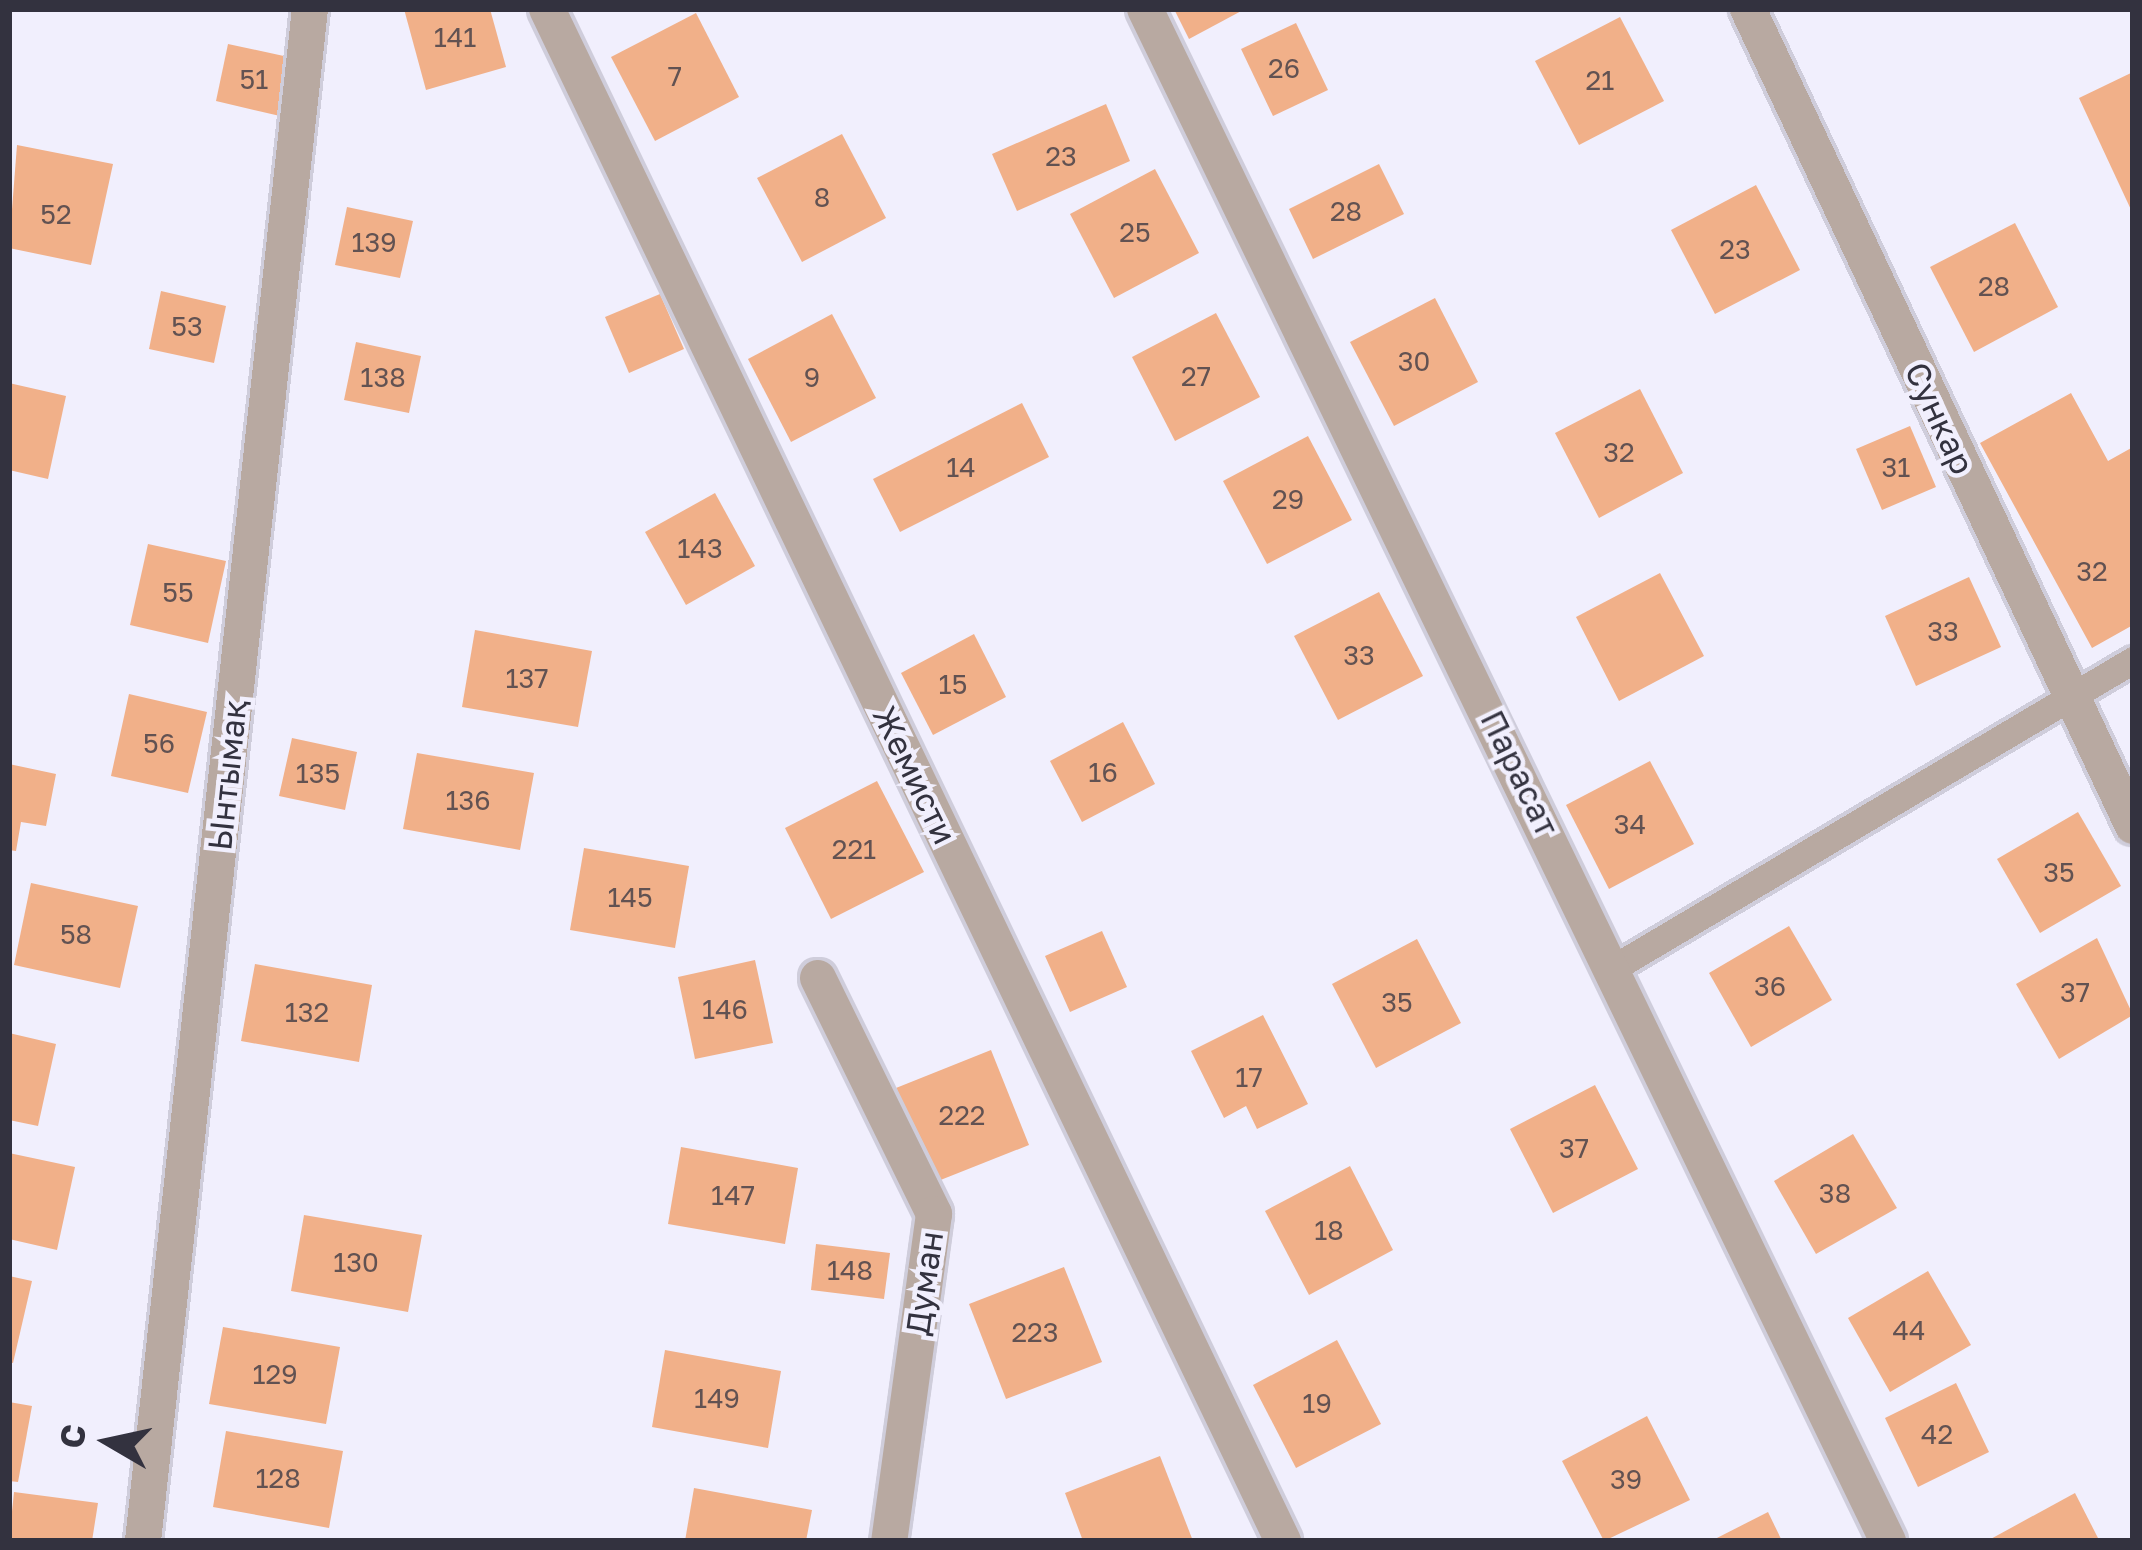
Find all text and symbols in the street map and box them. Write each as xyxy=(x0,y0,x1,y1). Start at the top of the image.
house number: 141 xyxy=(434,22,476,54)
house number: 26 xyxy=(1268,53,1300,85)
house number: 7 xyxy=(668,61,682,93)
house number: 51 xyxy=(240,64,268,96)
house number: 21 xyxy=(1586,65,1614,97)
house number: 23 xyxy=(1045,141,1077,173)
house number: 8 xyxy=(814,182,830,214)
house number: 28 xyxy=(1330,196,1362,228)
house number: 52 xyxy=(40,199,72,231)
house number: 25 xyxy=(1119,217,1151,249)
house number: 139 xyxy=(351,227,397,259)
house number: 23 xyxy=(1719,234,1751,266)
house number: 28 xyxy=(1978,271,2010,303)
house number: 53 xyxy=(171,311,203,343)
house number: 30 xyxy=(1398,346,1430,378)
street label: Сункар xyxy=(1897,356,1983,480)
house number: 27 xyxy=(1181,361,1211,393)
house number: 138 xyxy=(360,362,406,394)
house number: 9 xyxy=(804,362,820,394)
house number: 32 xyxy=(1603,437,1635,469)
house number: 14 xyxy=(946,452,976,484)
house number: 31 xyxy=(1882,452,1910,484)
house number: 29 xyxy=(1272,484,1304,516)
house number: 143 xyxy=(677,533,723,565)
house number: 32 xyxy=(2076,556,2108,588)
house number: 55 xyxy=(162,577,194,609)
house number: 33 xyxy=(1927,616,1959,648)
house number: 33 xyxy=(1343,640,1375,672)
house number: 137 xyxy=(505,663,549,695)
house number: 15 xyxy=(939,669,967,701)
street label: Ынтымақ xyxy=(199,698,255,852)
street label: Жемисти xyxy=(865,700,965,850)
street label: Парасат xyxy=(1473,704,1567,842)
house number: 56 xyxy=(143,728,175,760)
house number: 16 xyxy=(1088,757,1118,789)
house number: 135 xyxy=(296,758,340,790)
house number: 136 xyxy=(445,785,491,817)
house number: 34 xyxy=(1614,809,1646,841)
house number: 221 xyxy=(832,834,876,866)
house number: 35 xyxy=(2043,857,2075,889)
house number: 145 xyxy=(607,882,653,914)
house number: 58 xyxy=(60,919,92,951)
house number: 36 xyxy=(1754,971,1786,1003)
house number: 37 xyxy=(2060,977,2090,1009)
house number: 35 xyxy=(1381,987,1413,1019)
house number: 146 xyxy=(702,994,748,1026)
house number: 132 xyxy=(285,997,329,1029)
house number: 17 xyxy=(1235,1062,1263,1094)
house number: 222 xyxy=(939,1100,985,1132)
house number: 37 xyxy=(1559,1133,1589,1165)
house number: 38 xyxy=(1819,1178,1851,1210)
house number: 147 xyxy=(711,1180,755,1212)
house number: 18 xyxy=(1314,1215,1344,1247)
street label: Думан xyxy=(897,1229,951,1337)
house number: 130 xyxy=(333,1247,379,1279)
house number: 148 xyxy=(827,1255,873,1287)
house number: 44 xyxy=(1893,1315,1925,1347)
house number: 223 xyxy=(1011,1317,1059,1349)
house number: 129 xyxy=(252,1359,298,1391)
north arrow xyxy=(48,1382,168,1502)
house number: 149 xyxy=(694,1383,740,1415)
house number: 19 xyxy=(1302,1388,1332,1420)
house number: 42 xyxy=(1921,1419,1953,1451)
text: С xyxy=(51,1422,93,1451)
house number: 128 xyxy=(255,1463,301,1495)
house number: 39 xyxy=(1610,1464,1642,1496)

